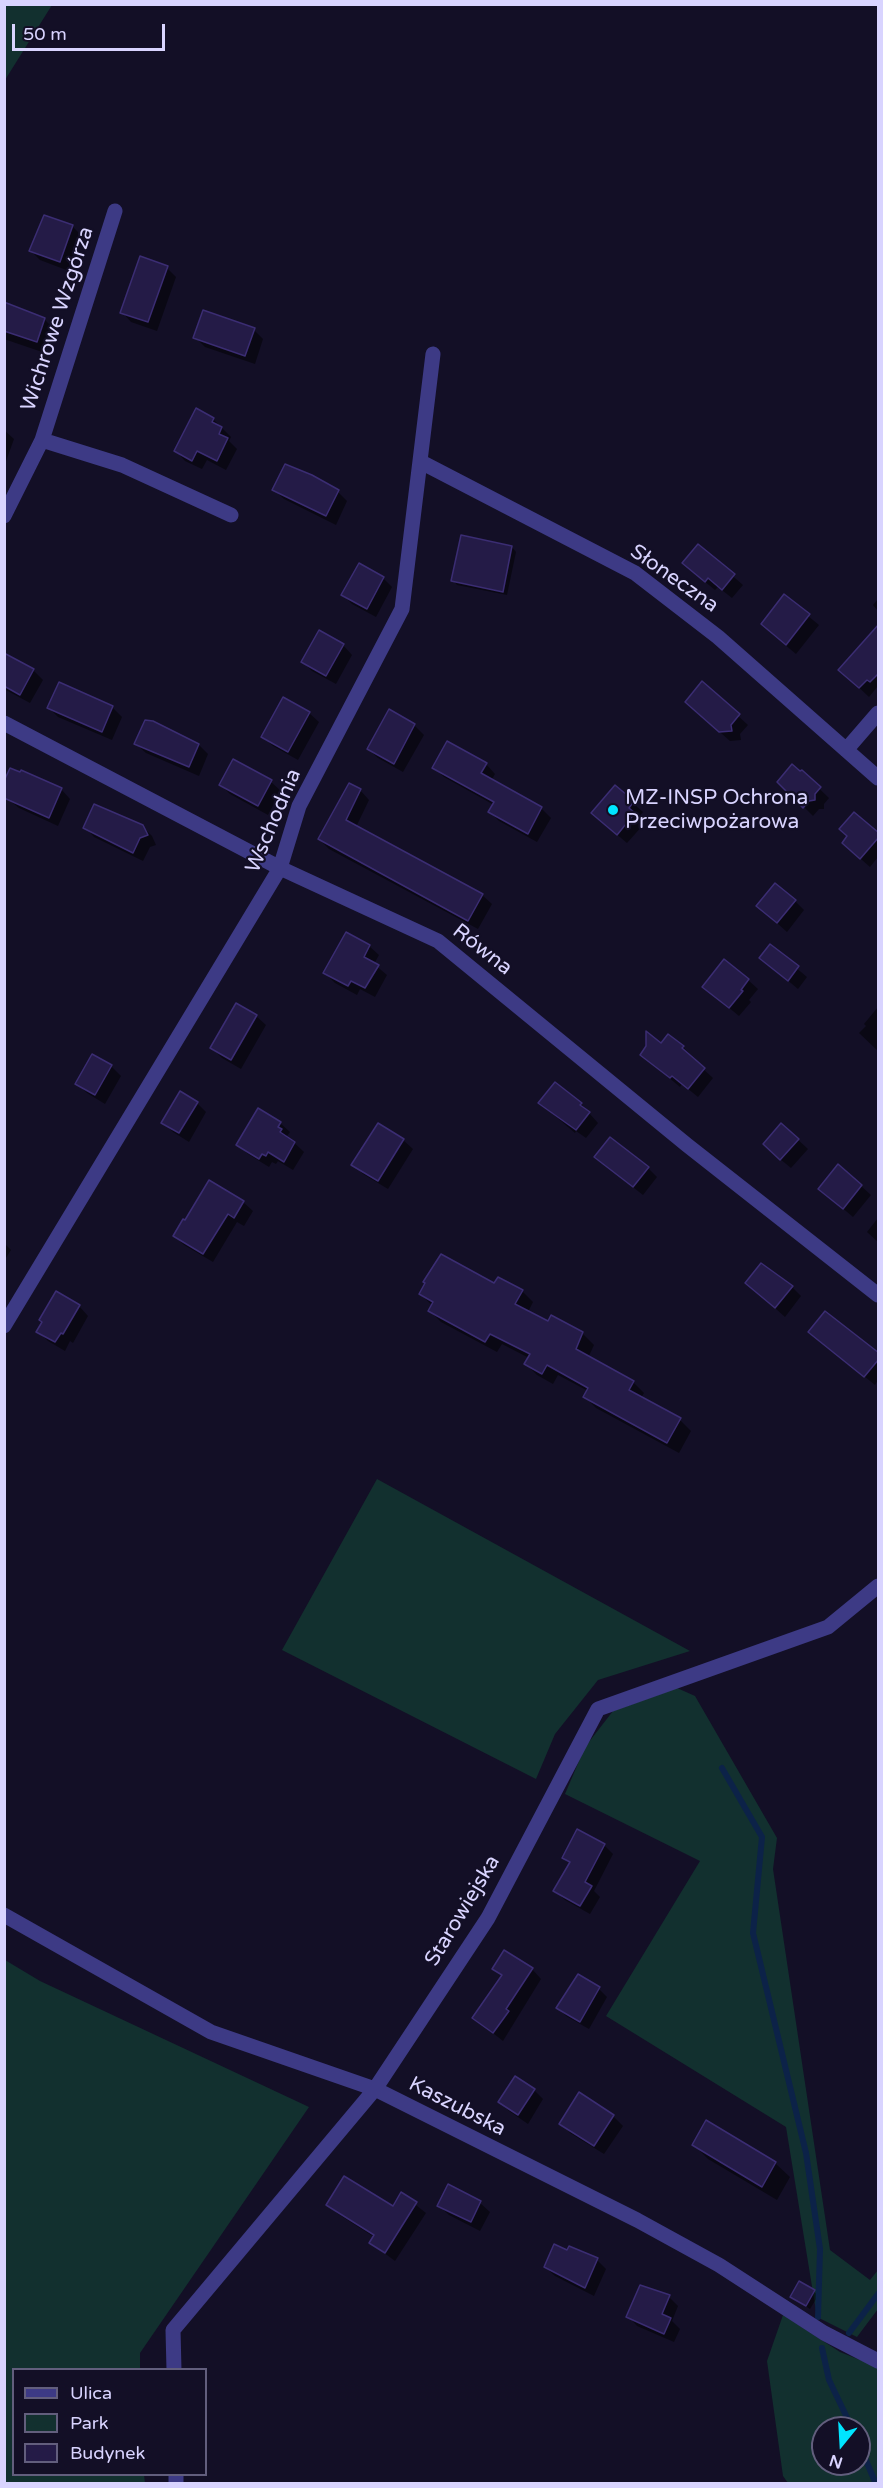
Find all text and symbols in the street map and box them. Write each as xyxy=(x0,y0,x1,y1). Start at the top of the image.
scale bar xyxy=(15,12,168,50)
text: 50 m xyxy=(23,23,67,45)
street label: Wichrowe Wzgórza xyxy=(16,224,100,414)
street label: Słoneczna xyxy=(625,539,723,619)
street label: Wschodnia xyxy=(241,765,307,877)
place label: MZ-INSP Ochrona Przeciwpożarowa xyxy=(625,785,808,835)
marker: MZ-INSP Ochrona Przeciwpożarowa xyxy=(606,803,620,817)
street label: Równa xyxy=(447,919,517,981)
street label: Starowiejska xyxy=(420,1851,506,1971)
street label: Kaszubska xyxy=(404,2072,510,2142)
legend xyxy=(12,2368,207,2476)
text: Ulica xyxy=(70,2382,112,2404)
text: Park xyxy=(70,2412,108,2434)
north arrow xyxy=(811,2416,871,2476)
text: Budynek xyxy=(70,2442,145,2464)
text: N xyxy=(827,2450,845,2473)

